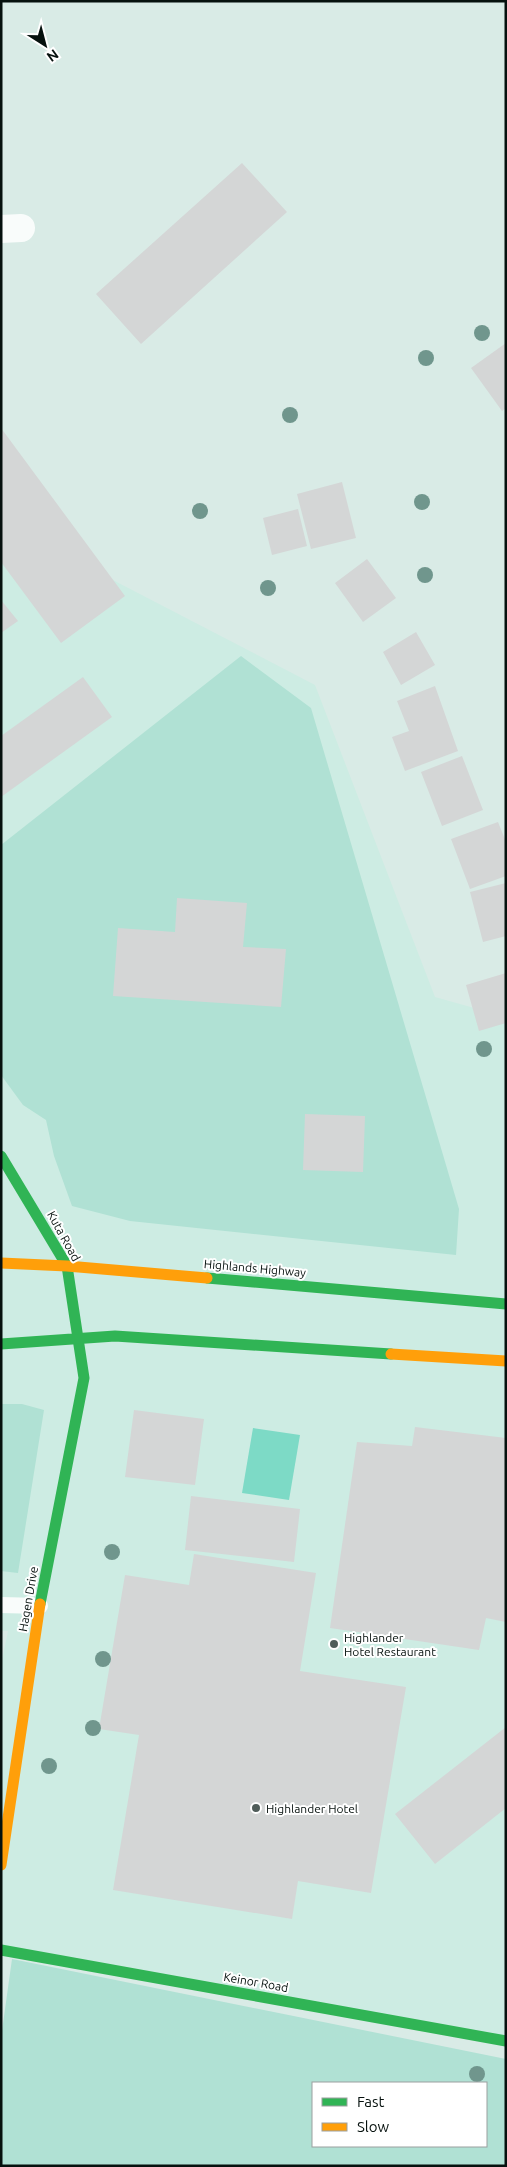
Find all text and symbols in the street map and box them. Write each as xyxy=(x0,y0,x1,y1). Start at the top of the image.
north arrow xyxy=(20,20,70,70)
text: N xyxy=(44,46,62,65)
street label: Kuta Road xyxy=(45,1209,83,1263)
street label: Highlands Highway xyxy=(203,1257,307,1279)
street label: Hagen Drive xyxy=(16,1565,40,1633)
place label: Highlander Hotel Restaurant xyxy=(344,1631,436,1658)
marker: Highlander Hotel Restaurant xyxy=(328,1638,340,1650)
marker: Highlander Hotel xyxy=(250,1802,262,1814)
place label: Highlander Hotel xyxy=(266,1802,358,1815)
street label: Keinor Road xyxy=(223,1970,289,1994)
legend xyxy=(312,2082,487,2147)
text: Fast xyxy=(357,2093,385,2110)
text: Slow xyxy=(357,2118,390,2135)

